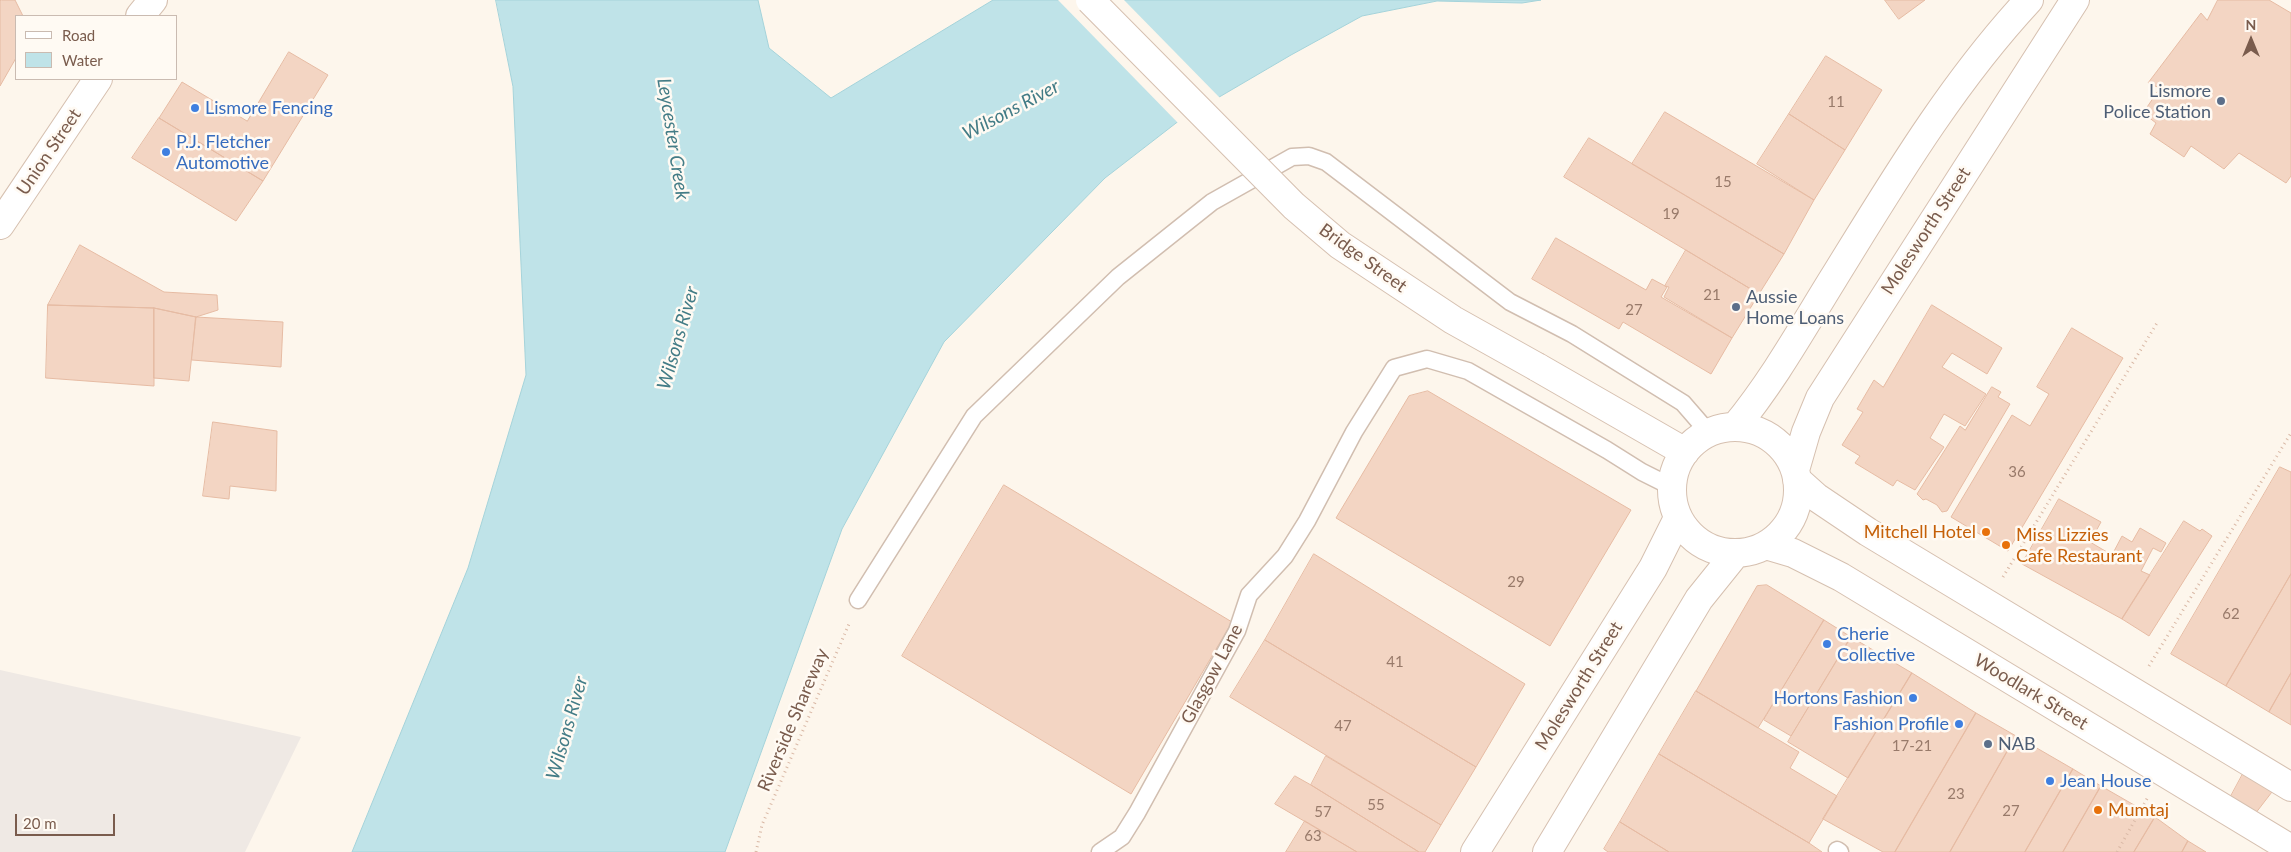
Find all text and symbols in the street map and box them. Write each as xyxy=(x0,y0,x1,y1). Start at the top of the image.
legend xyxy=(15,15,178,80)
north arrow xyxy=(2226,15,2276,65)
text: N xyxy=(2246,16,2256,33)
text: Road xyxy=(62,26,95,44)
text: Water xyxy=(62,51,103,69)
water label: Wilsons River xyxy=(959,75,1063,145)
water label: Leycester Creek xyxy=(652,77,694,201)
place label: Lismore Police Station xyxy=(2103,80,2211,122)
house number: 11 xyxy=(1827,93,1845,111)
marker: Lismore Police Station xyxy=(2215,95,2227,107)
place label: Lismore Fencing xyxy=(205,97,333,119)
marker: Lismore Fencing xyxy=(189,102,201,114)
street label: Union Street xyxy=(12,105,86,199)
place label: P.J. Fletcher Automotive xyxy=(176,131,270,173)
marker: P.J. Fletcher Automotive xyxy=(160,146,172,158)
street label: Molesworth Street xyxy=(1877,163,1975,299)
house number: 15 xyxy=(1714,173,1732,191)
house number: 19 xyxy=(1662,205,1680,223)
street label: Bridge Street xyxy=(1315,219,1411,297)
water label: Wilsons River xyxy=(652,284,704,392)
house number: 21 xyxy=(1703,286,1721,304)
place label: Aussie Home Loans xyxy=(1746,286,1844,328)
house number: 27 xyxy=(1625,301,1643,319)
marker: Aussie Home Loans xyxy=(1730,301,1742,313)
house number: 36 xyxy=(2008,463,2026,481)
place label: Mitchell Hotel xyxy=(1864,521,1976,543)
place label: Miss Lizzies Cafe Restaurant xyxy=(2016,524,2142,566)
marker: Mitchell Hotel xyxy=(1980,526,1992,538)
marker: Miss Lizzies Cafe Restaurant xyxy=(2000,539,2012,551)
house number: 29 xyxy=(1507,573,1525,591)
house number: 62 xyxy=(2222,605,2240,623)
street label: Molesworth Street xyxy=(1531,618,1627,754)
street label: Glasgow Lane xyxy=(1177,620,1247,728)
place label: Cherie Collective xyxy=(1837,623,1915,666)
marker: Cherie Collective xyxy=(1821,638,1833,650)
street label: Riverside Shareway xyxy=(753,645,833,795)
street label: Woodlark Street xyxy=(1970,650,2092,734)
house number: 41 xyxy=(1386,653,1404,671)
water label: Wilsons River xyxy=(541,674,593,782)
place label: Hortons Fashion xyxy=(1773,687,1903,709)
marker: Hortons Fashion xyxy=(1907,692,1919,704)
place label: Fashion Profile xyxy=(1833,713,1949,735)
house number: 47 xyxy=(1334,717,1352,735)
marker: Fashion Profile xyxy=(1953,718,1965,730)
place label: NAB xyxy=(1998,733,2036,755)
house number: 17-21 xyxy=(1892,737,1932,755)
marker: NAB xyxy=(1982,738,1994,750)
place label: Jean House xyxy=(2060,770,2151,792)
marker: Jean House xyxy=(2044,775,2056,787)
house number: 23 xyxy=(1947,785,1965,803)
house number: 55 xyxy=(1367,796,1385,814)
place label: Mumtaj xyxy=(2108,799,2169,821)
house number: 27 xyxy=(2002,802,2020,820)
house number: 57 xyxy=(1314,803,1332,821)
scale bar xyxy=(18,804,118,836)
marker: Mumtaj xyxy=(2092,804,2104,816)
text: 20 m xyxy=(23,814,57,832)
house number: 63 xyxy=(1304,827,1322,845)

